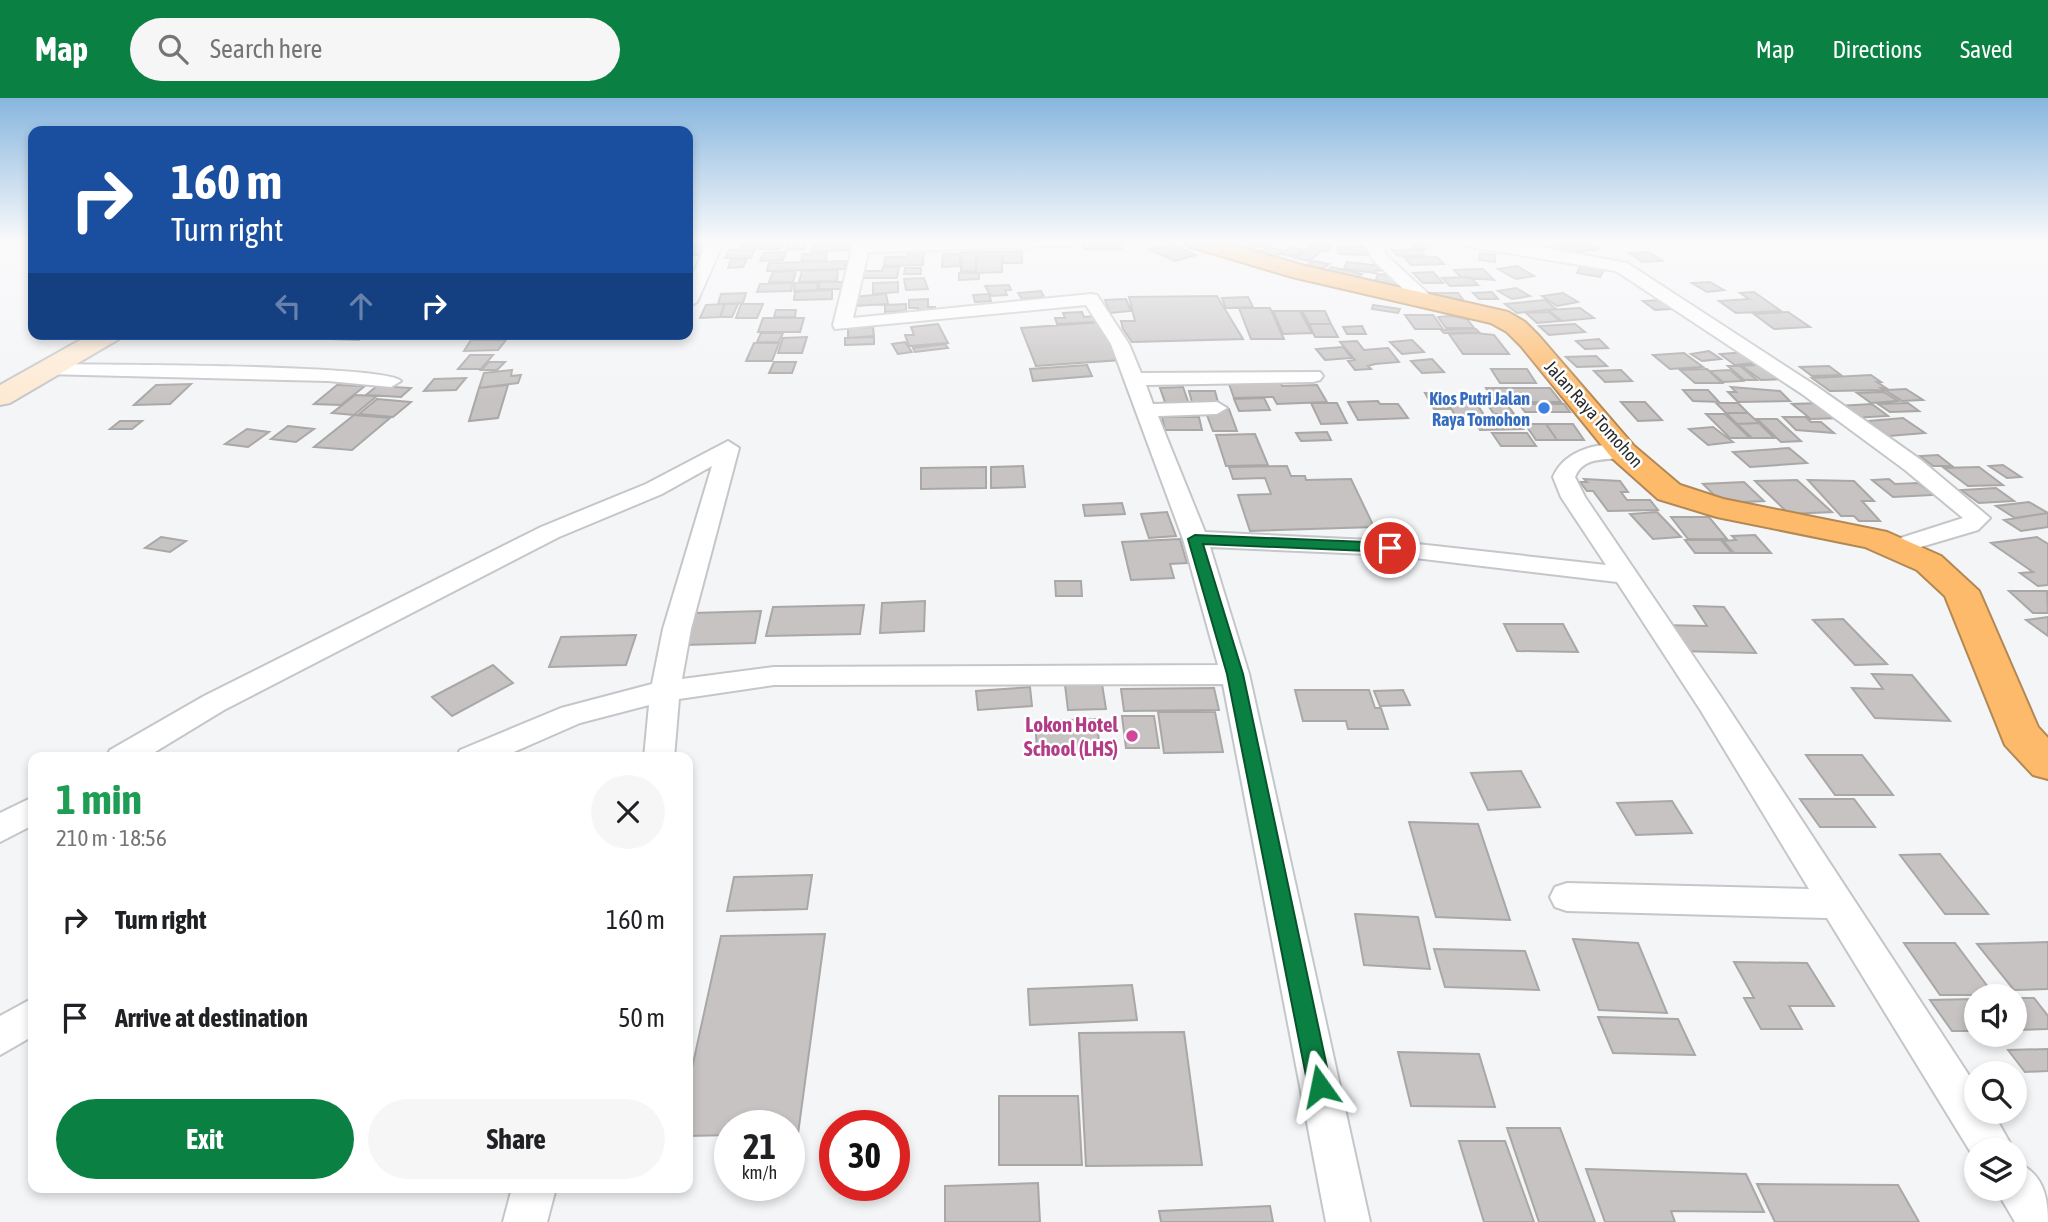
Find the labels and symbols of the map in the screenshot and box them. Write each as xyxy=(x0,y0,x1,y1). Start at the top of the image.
street label: Jalan Raya Tomohon xyxy=(1541,356,1647,472)
place label: Kios Putri Jalan Raya Tomohon xyxy=(1429,388,1530,430)
marker: Kios Putri Jalan Raya Tomohon xyxy=(1536,400,1552,416)
pin xyxy=(1360,518,1420,578)
place label: Lokon Hotel School (LHS) xyxy=(1024,712,1118,760)
marker: Lokon Hotel School (LHS) xyxy=(1124,728,1140,744)
position arrow xyxy=(1283,1049,1357,1123)
speed limit sign: 30 xyxy=(819,1110,910,1201)

